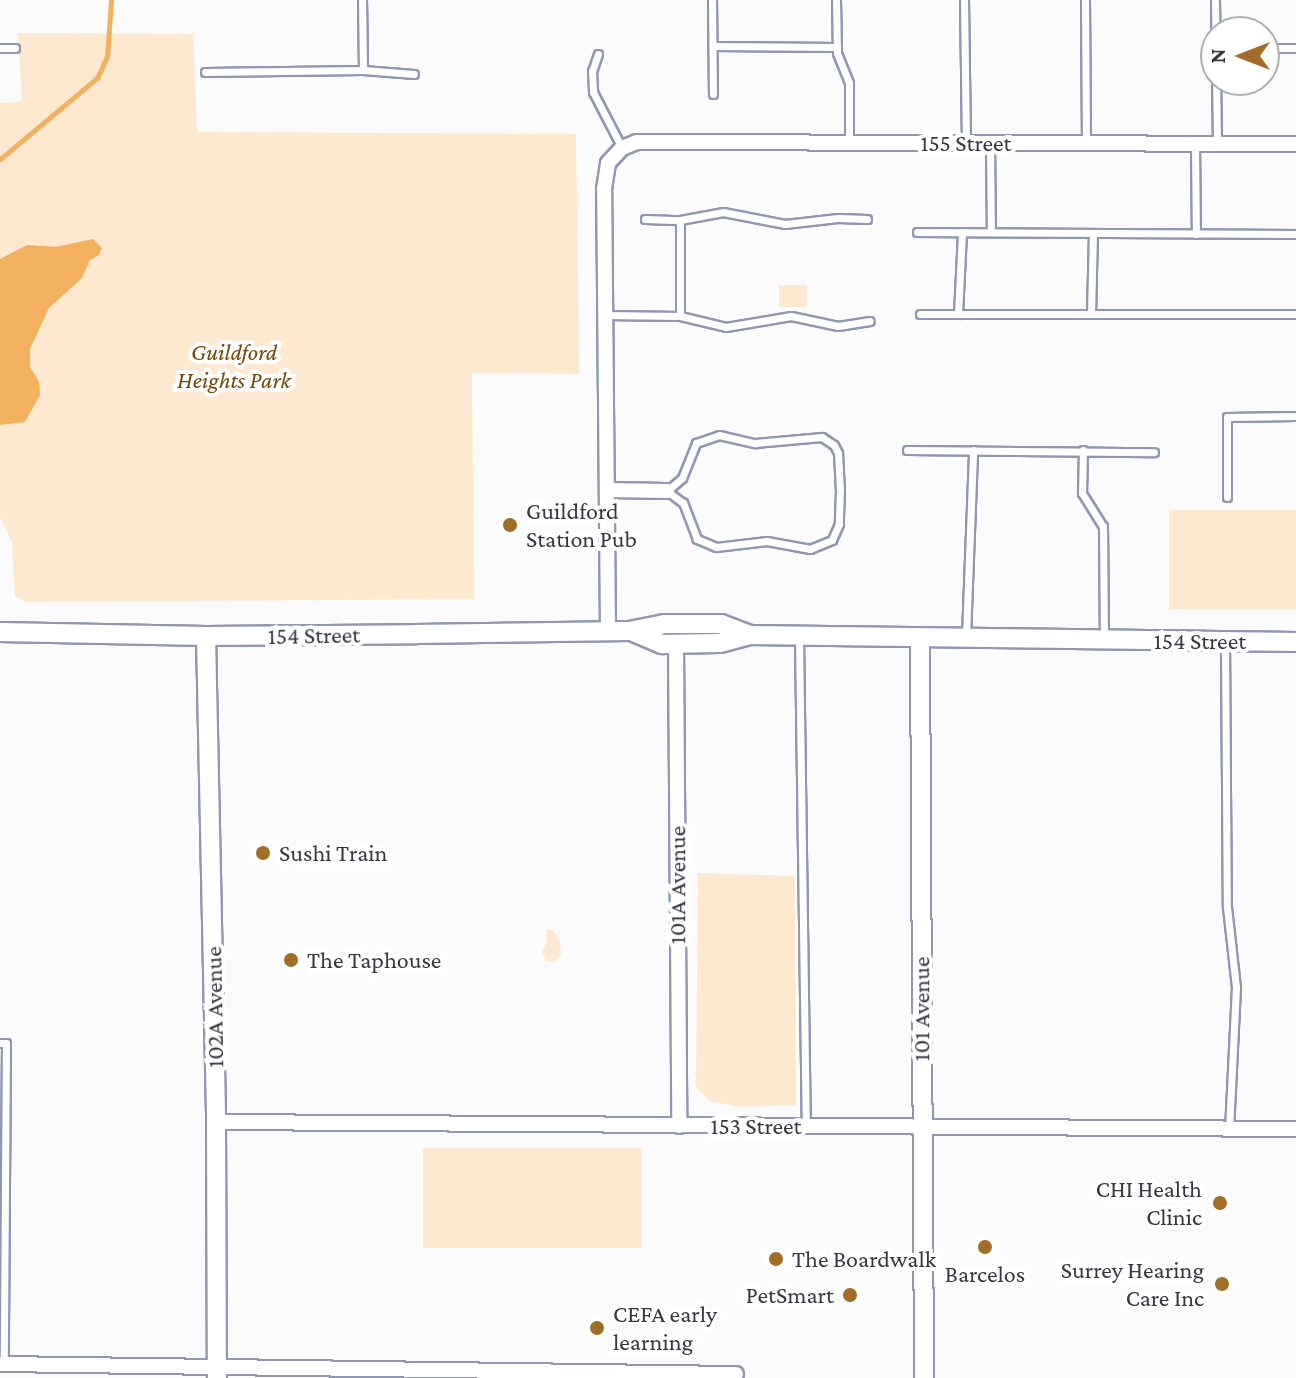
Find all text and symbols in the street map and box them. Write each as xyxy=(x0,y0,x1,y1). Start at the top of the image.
north arrow xyxy=(1200,16,1280,96)
text: N xyxy=(1205,49,1230,64)
street label: 155 Street xyxy=(920,129,1012,157)
park label: Guildford Heights Park xyxy=(177,338,291,394)
place label: Guildford Station Pub xyxy=(526,497,637,553)
marker: Guildford Station Pub xyxy=(501,516,519,534)
street label: 154 Street xyxy=(268,620,360,650)
street label: 154 Street xyxy=(1154,627,1246,655)
street label: 101A Avenue xyxy=(663,826,691,944)
place label: Sushi Train xyxy=(279,839,387,867)
marker: Sushi Train xyxy=(254,844,272,862)
street label: 102A Avenue xyxy=(199,946,229,1068)
place label: The Taphouse xyxy=(307,946,441,974)
marker: The Taphouse xyxy=(282,951,300,969)
street label: 101 Avenue xyxy=(907,957,935,1061)
street label: 153 Street xyxy=(710,1112,802,1140)
place label: CHI Health Clinic xyxy=(1096,1175,1202,1231)
marker: CHI Health Clinic xyxy=(1209,1192,1231,1214)
marker: Barcelos xyxy=(976,1238,994,1256)
place label: The Boardwalk xyxy=(792,1245,936,1273)
marker: The Boardwalk xyxy=(767,1250,785,1268)
place label: Surrey Hearing Care Inc xyxy=(1061,1256,1204,1312)
place label: Barcelos xyxy=(945,1260,1025,1288)
marker: Surrey Hearing Care Inc xyxy=(1211,1273,1233,1295)
place label: PetSmart xyxy=(746,1281,834,1309)
marker: PetSmart xyxy=(841,1286,859,1304)
place label: CEFA early learning xyxy=(613,1300,717,1356)
marker: CEFA early learning xyxy=(588,1319,606,1337)

